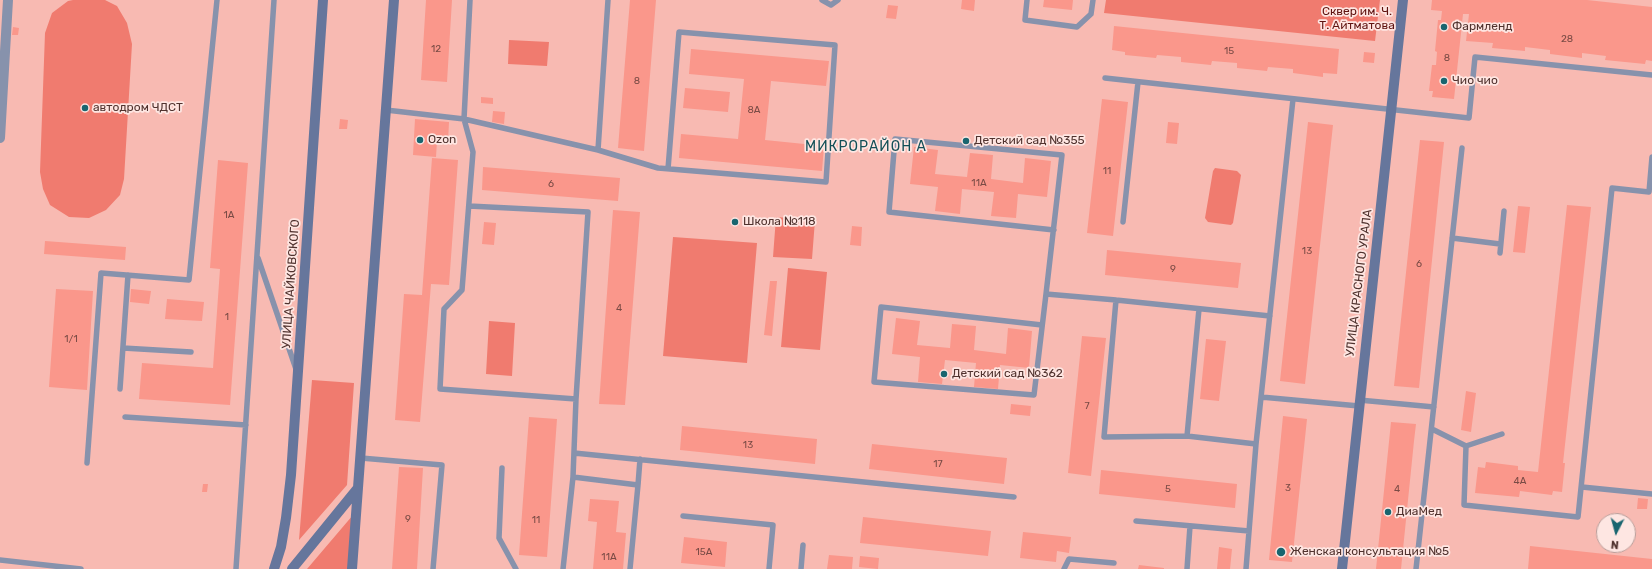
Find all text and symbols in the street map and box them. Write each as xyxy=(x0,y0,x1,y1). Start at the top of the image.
park label: Сквер им. Ч. Т. Айтматова xyxy=(1319,5,1395,33)
place label: Фармленд xyxy=(1452,20,1512,34)
marker: Фармленд xyxy=(1439,22,1449,32)
house number: 28 xyxy=(1561,33,1573,45)
house number: 12 xyxy=(431,43,441,55)
house number: 15 xyxy=(1224,45,1234,57)
house number: 8 xyxy=(1444,52,1450,64)
place label: Чио чио xyxy=(1452,74,1498,88)
house number: 8 xyxy=(634,75,640,87)
marker: Чио чио xyxy=(1439,76,1449,86)
place label: автодром ЧДСТ xyxy=(93,101,183,115)
marker: автодром ЧДСТ xyxy=(80,103,90,113)
house number: 8А xyxy=(747,104,761,116)
place label: Ozon xyxy=(428,133,456,147)
place label: Детский сад №355 xyxy=(974,134,1085,148)
marker: Ozon xyxy=(415,135,425,145)
marker: Детский сад №355 xyxy=(961,136,971,146)
district label: МИКРОРАЙОН А xyxy=(805,139,927,155)
house number: 11 xyxy=(1103,165,1111,177)
house number: 11А xyxy=(971,177,987,189)
house number: 6 xyxy=(548,178,554,190)
street label: УЛИЦА КРАСНОГО УРАЛА xyxy=(1343,208,1375,358)
house number: 1А xyxy=(224,209,234,221)
place label: Школа №118 xyxy=(743,215,816,229)
marker: Школа №118 xyxy=(730,217,740,227)
street label: УЛИЦА ЧАЙКОВСКОГО xyxy=(279,219,303,349)
house number: 13 xyxy=(1302,245,1312,257)
house number: 6 xyxy=(1416,258,1422,270)
house number: 9 xyxy=(1170,263,1176,275)
house number: 4 xyxy=(616,302,622,314)
house number: 1 xyxy=(225,311,229,323)
house number: 1/1 xyxy=(64,333,78,345)
place label: Детский сад №362 xyxy=(952,367,1063,381)
marker: Детский сад №362 xyxy=(939,369,949,379)
house number: 7 xyxy=(1084,400,1090,412)
house number: 13 xyxy=(743,439,753,451)
house number: 17 xyxy=(933,458,943,470)
house number: 4А xyxy=(1514,475,1526,487)
house number: 3 xyxy=(1285,482,1291,494)
house number: 5 xyxy=(1165,483,1171,495)
house number: 4 xyxy=(1394,483,1400,495)
place label: ДиаМед xyxy=(1396,505,1442,519)
marker: ДиаМед xyxy=(1383,507,1393,517)
house number: 9 xyxy=(405,513,411,525)
north arrow xyxy=(1596,513,1636,553)
house number: 11 xyxy=(532,514,540,526)
text: N xyxy=(1610,538,1619,551)
place label: Женская консультация №5 xyxy=(1290,545,1449,559)
house number: 15А xyxy=(696,546,712,558)
marker: Женская консультация №5 xyxy=(1275,546,1287,558)
house number: 11А xyxy=(601,551,617,563)

